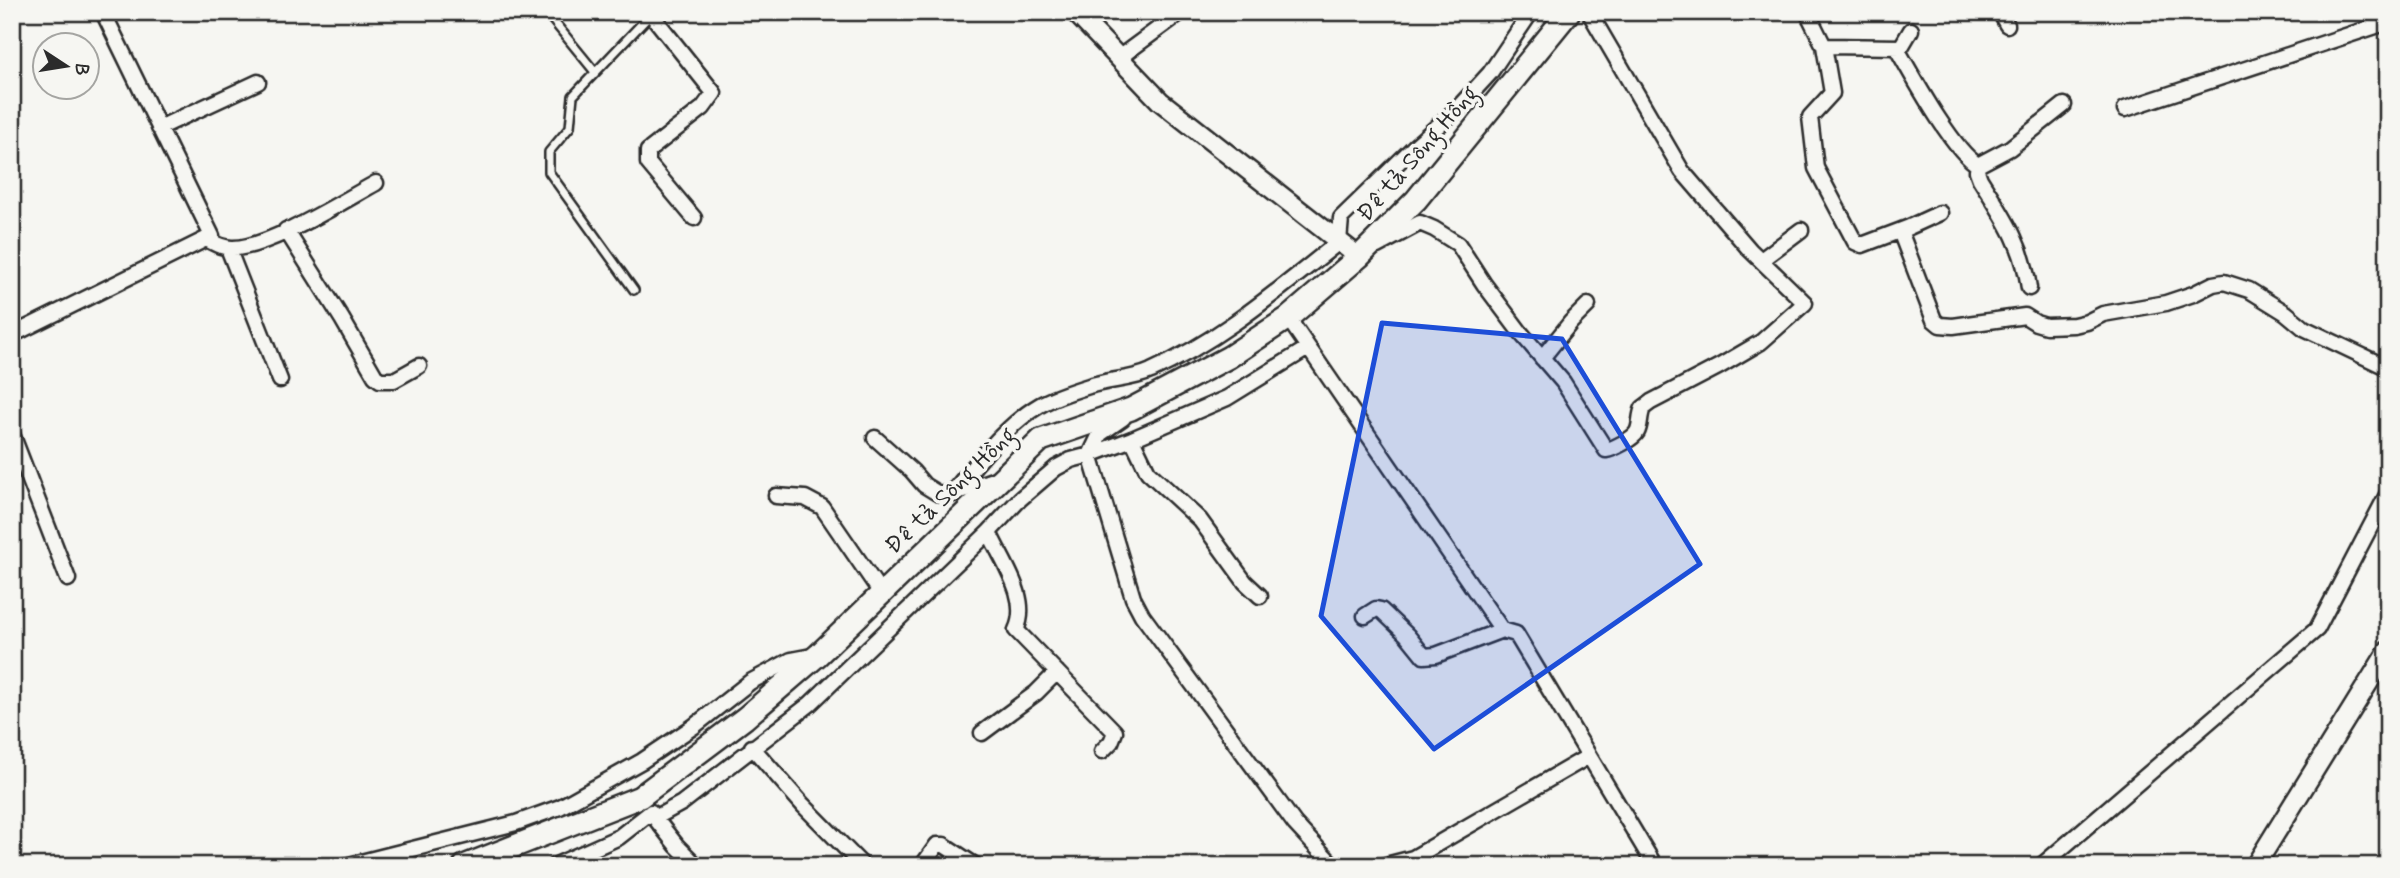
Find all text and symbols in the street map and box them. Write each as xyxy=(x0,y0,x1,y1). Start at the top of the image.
north arrow xyxy=(32,32,102,102)
text: B xyxy=(68,61,95,78)
street label: Đê tả Sông Hồng xyxy=(1350,79,1488,231)
street label: Đê tả Sông Hồng xyxy=(879,421,1025,564)

